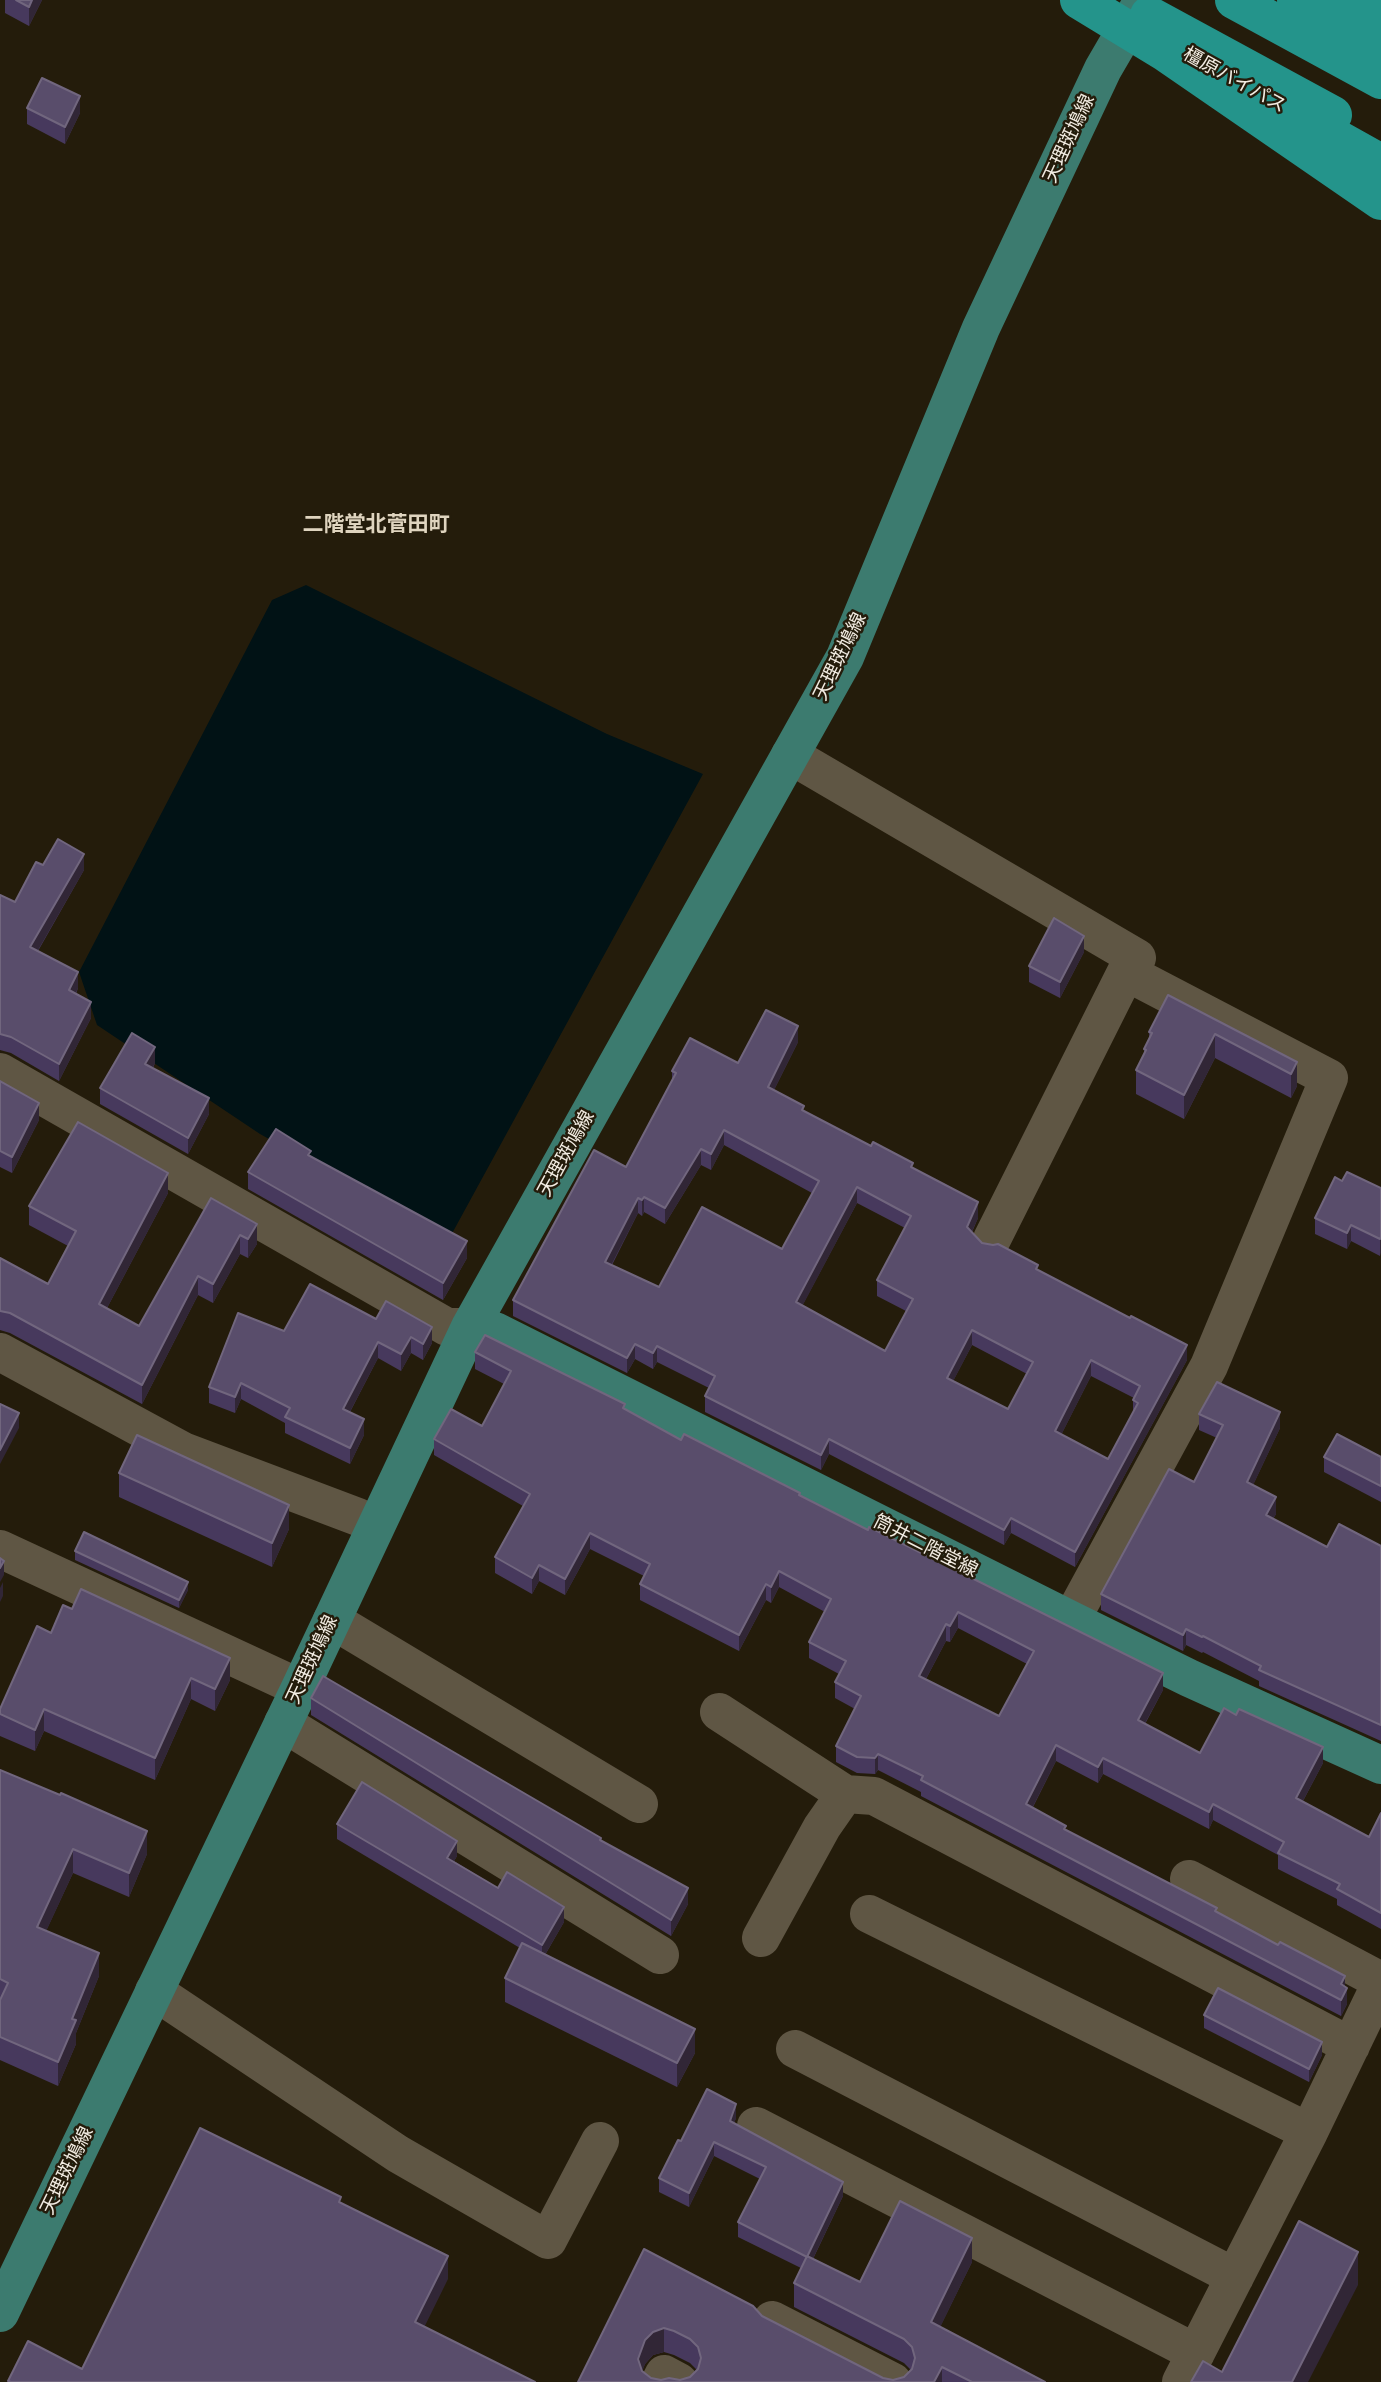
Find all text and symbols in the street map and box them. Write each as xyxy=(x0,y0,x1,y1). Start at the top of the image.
street label: 橿原バイパス xyxy=(1179,43,1289,119)
street label: 天理斑鳩線 xyxy=(1040,91,1100,187)
district label: 二階堂北菅田町 xyxy=(303,513,449,539)
street label: 天理斑鳩線 xyxy=(810,609,872,705)
street label: 天理斑鳩線 xyxy=(534,1107,600,1201)
street label: 筒井二階堂線 xyxy=(869,1511,981,1583)
street label: 天理斑鳩線 xyxy=(283,1612,343,1708)
street label: 天理斑鳩線 xyxy=(37,2123,99,2219)

